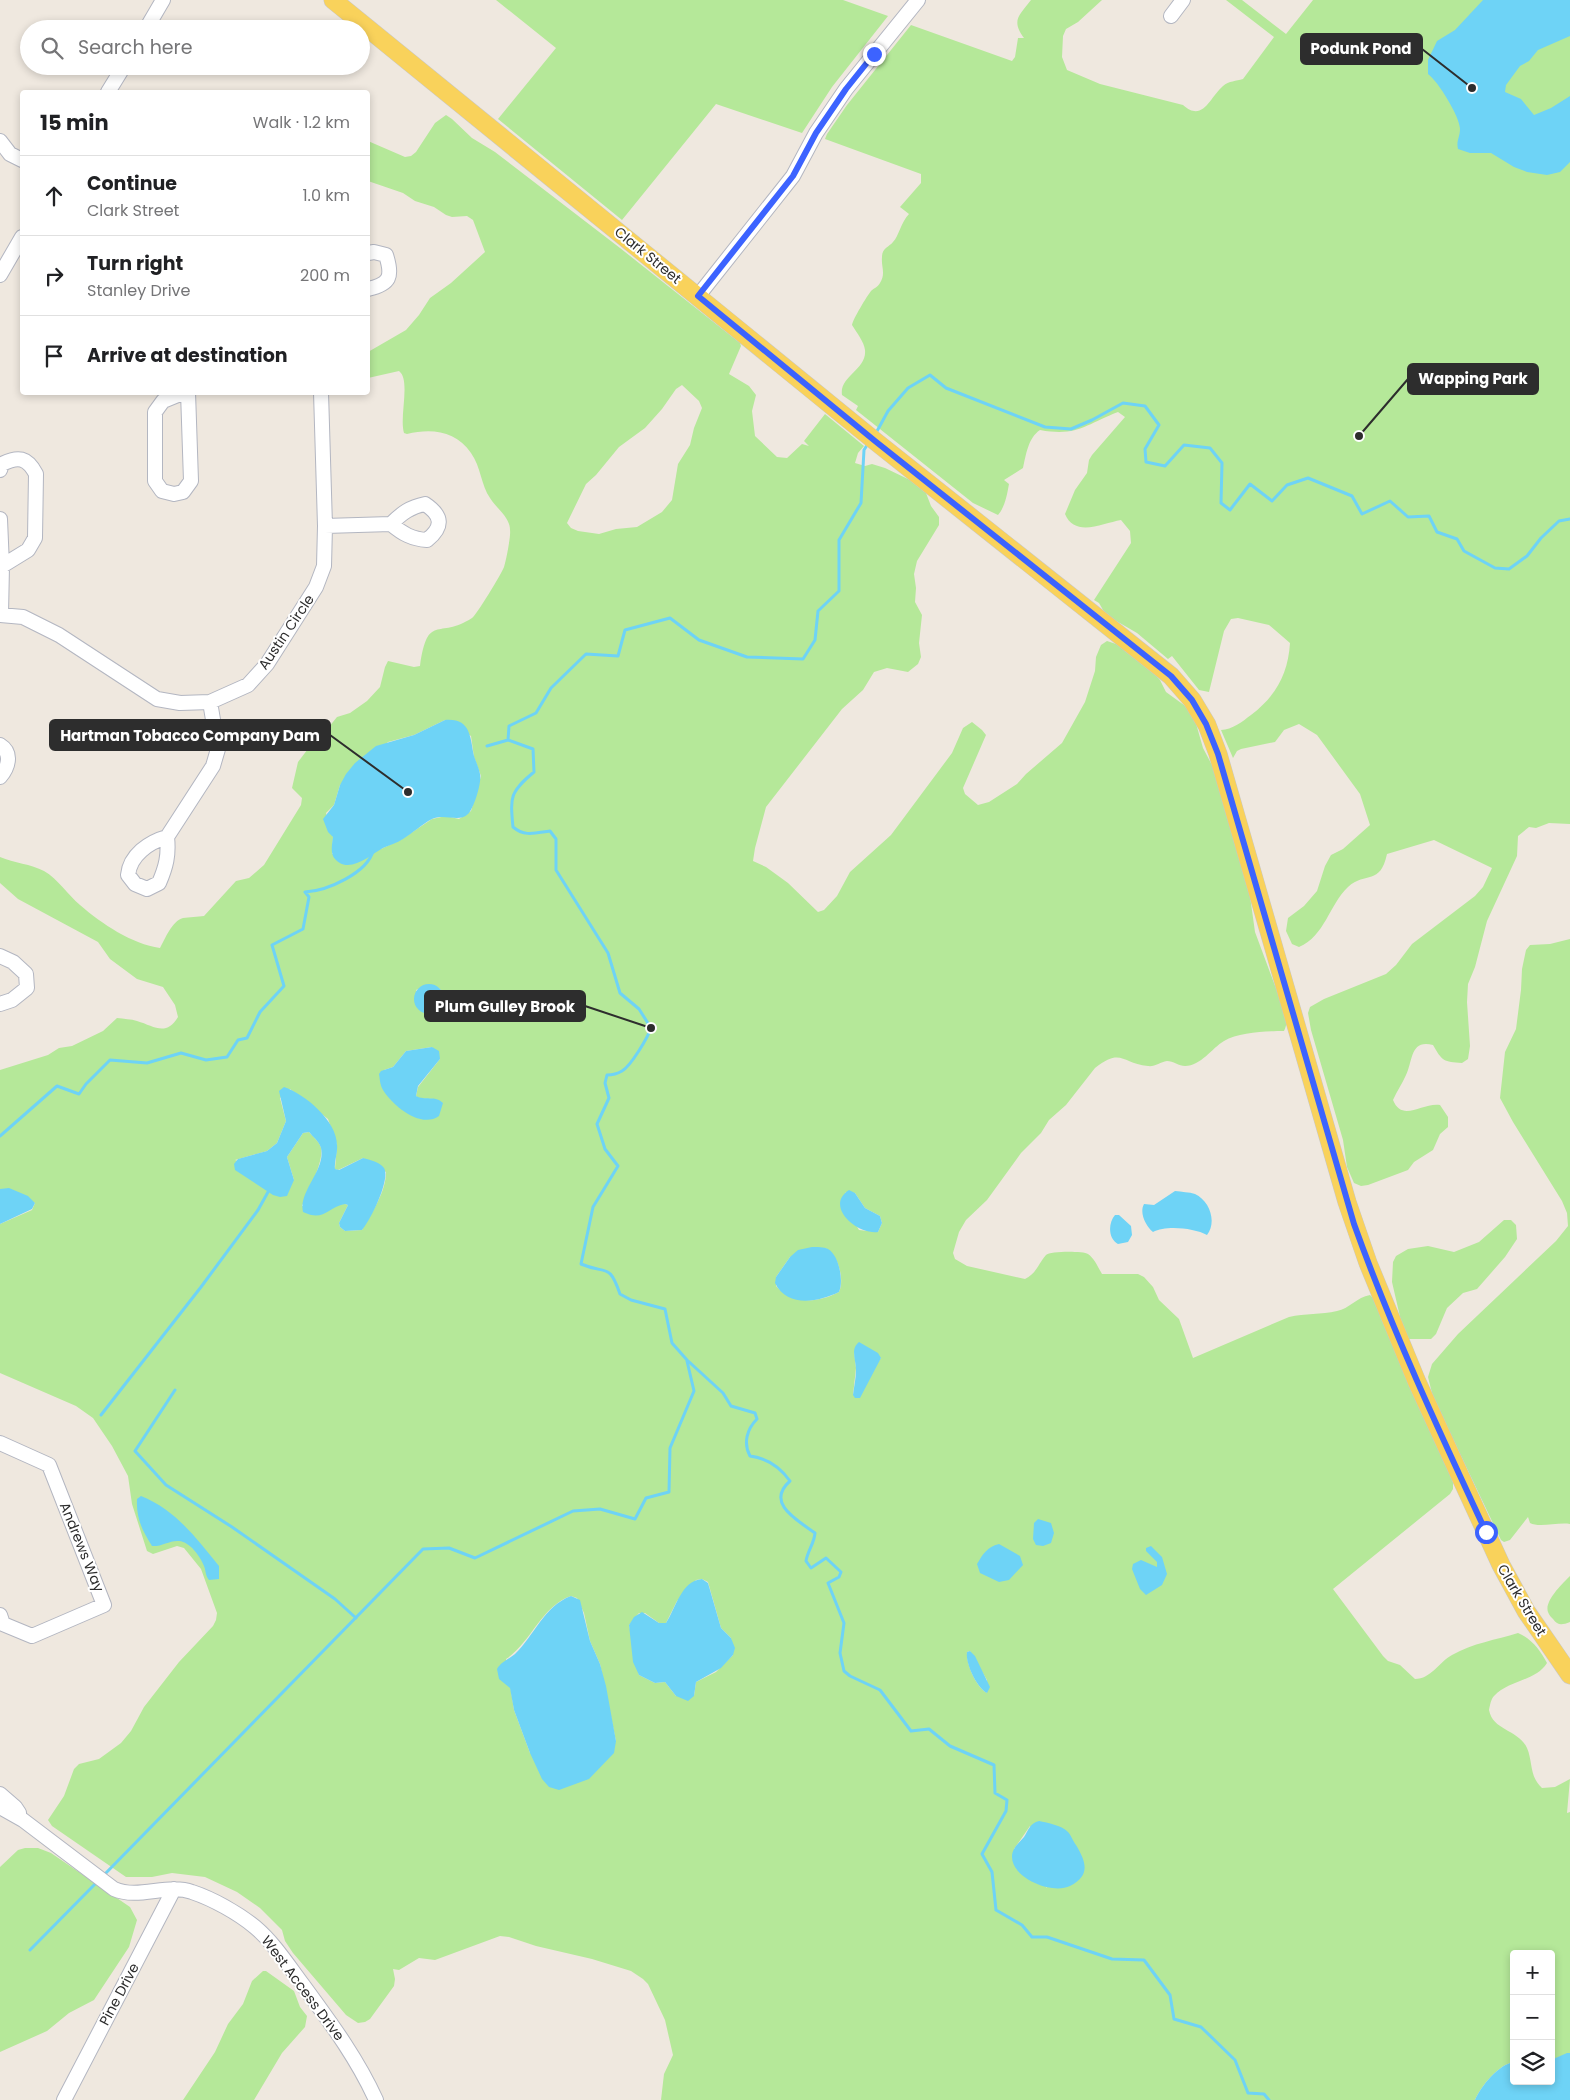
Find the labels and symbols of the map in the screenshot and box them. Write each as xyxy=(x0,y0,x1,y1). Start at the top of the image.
callout: Podunk Pond xyxy=(1301,34,1422,64)
text: Podunk Pond xyxy=(1311,38,1411,59)
route end xyxy=(863,43,886,66)
street label: Clark Street xyxy=(610,222,686,288)
callout: Wapping Park xyxy=(1408,364,1538,394)
text: Wapping Park xyxy=(1418,368,1528,389)
street label: Austin Circle xyxy=(253,590,319,674)
callout: Hartman Tobacco Company Dam xyxy=(50,720,330,750)
text: Hartman Tobacco Company Dam xyxy=(60,725,320,746)
callout: Plum Gulley Brook xyxy=(425,991,585,1021)
text: Plum Gulley Brook xyxy=(435,996,576,1017)
street label: Andrews Way xyxy=(55,1499,109,1595)
route start xyxy=(1475,1521,1498,1544)
street label: Clark Street xyxy=(1493,1560,1551,1640)
street label: West Access Drive xyxy=(257,1931,349,2045)
street label: Pine Drive xyxy=(94,1959,144,2029)

